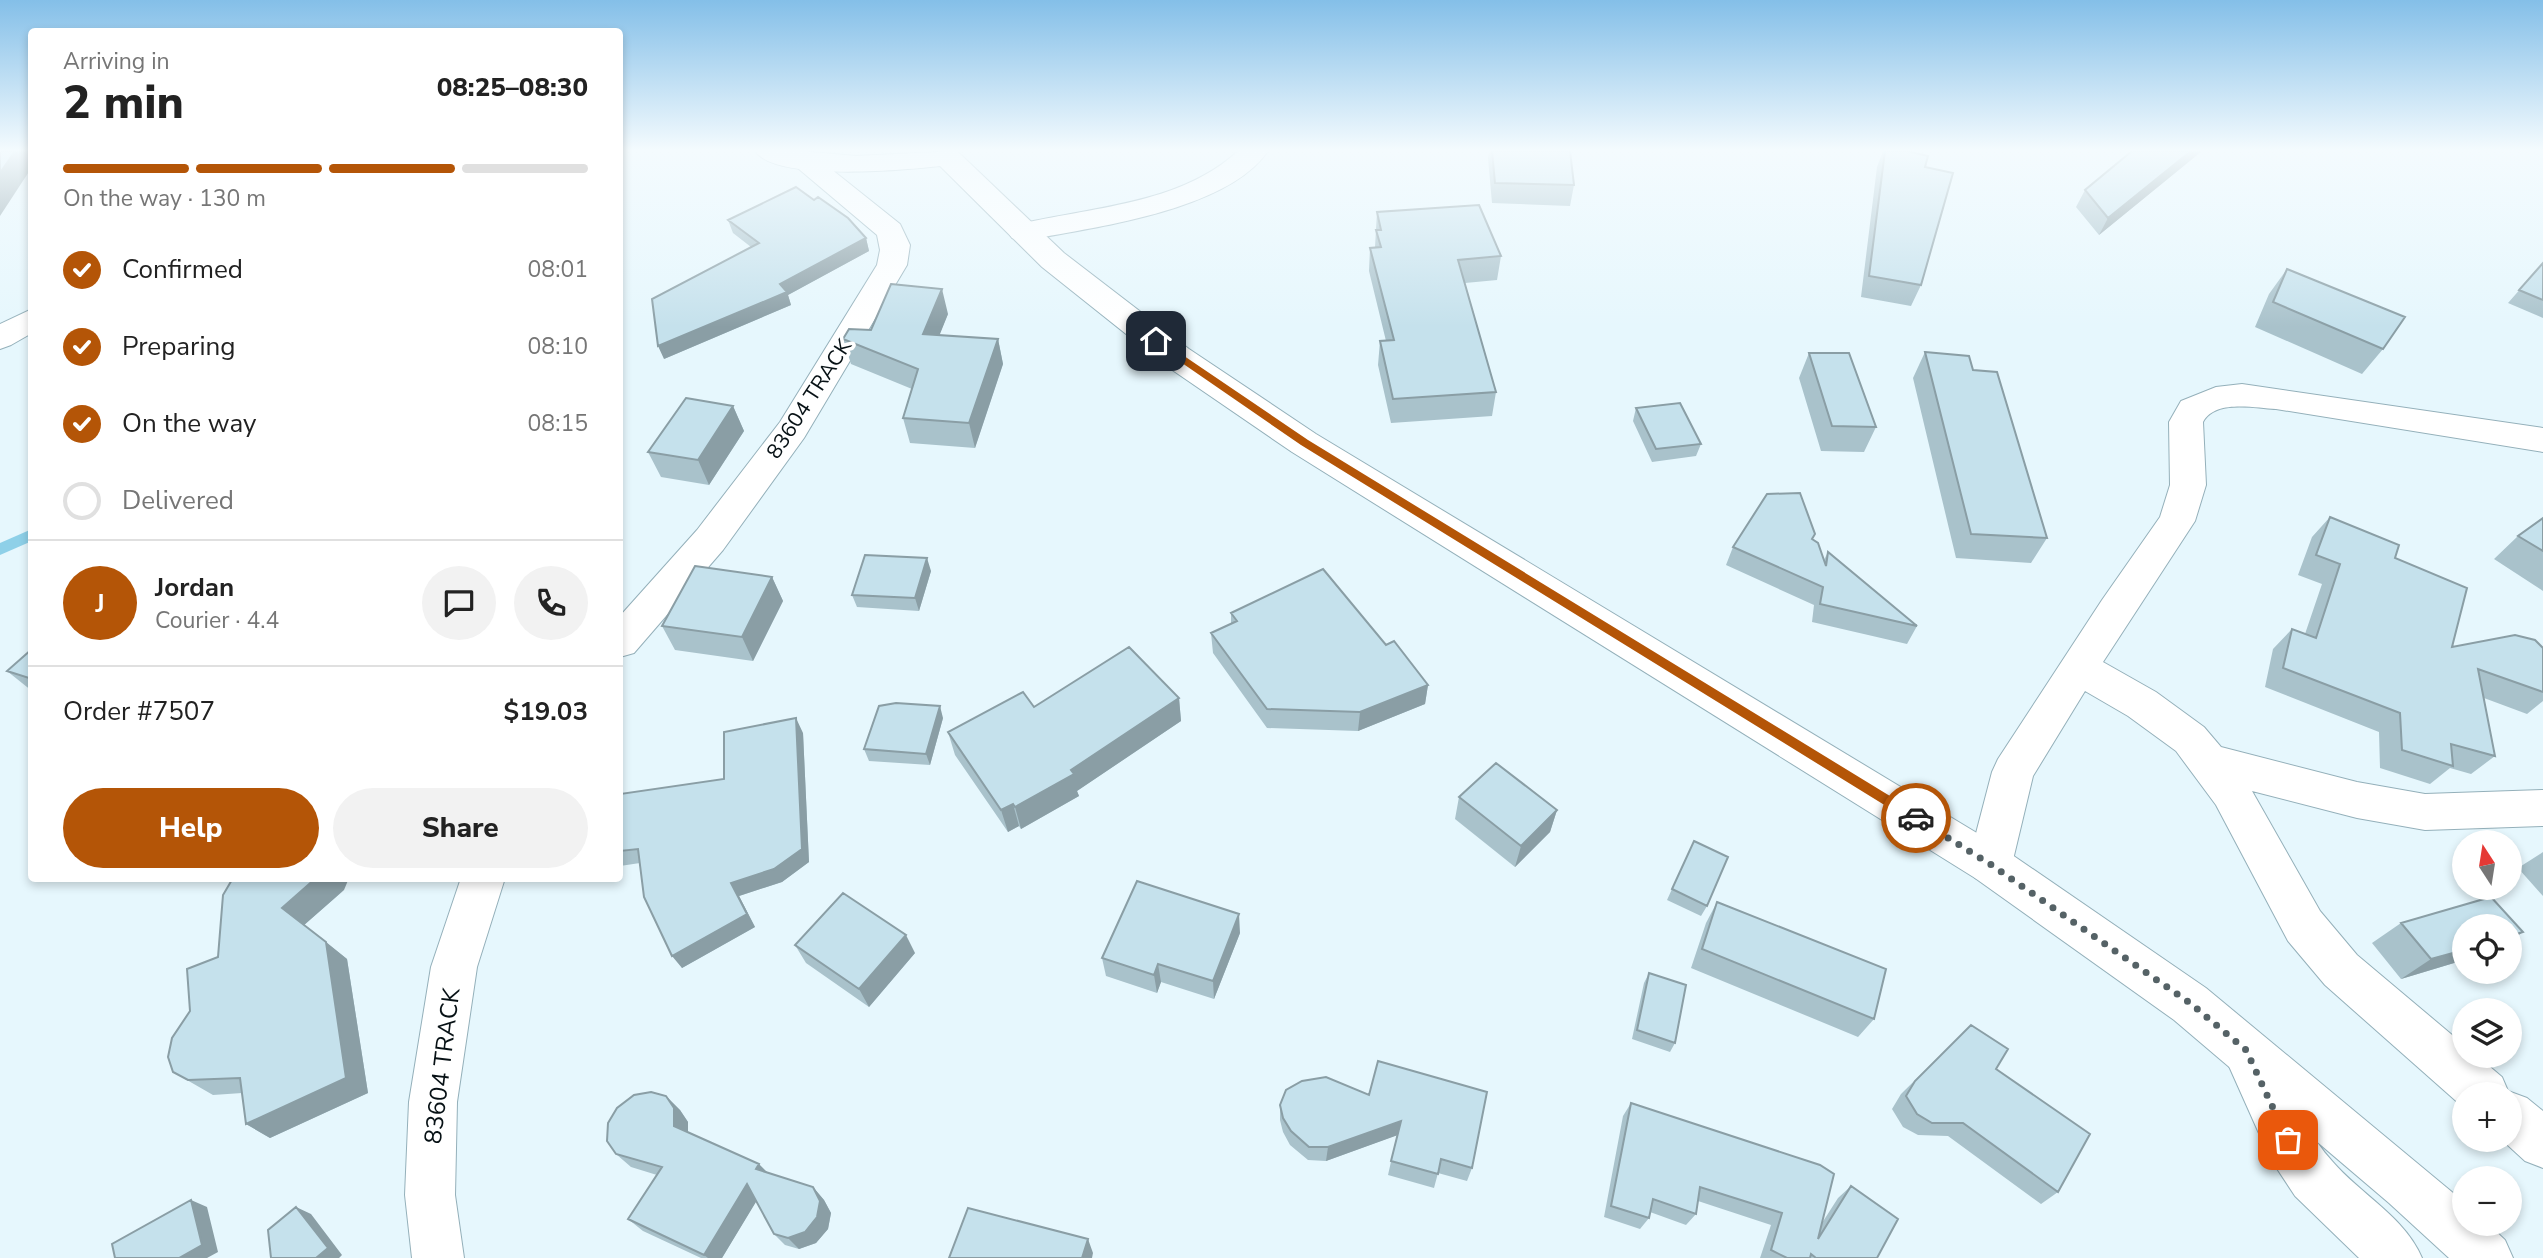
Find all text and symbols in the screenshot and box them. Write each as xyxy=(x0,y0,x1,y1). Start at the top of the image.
text: Arriving in xyxy=(63,46,170,77)
text: 08:25–08:30 xyxy=(437,70,588,105)
text: 2 min xyxy=(63,71,184,134)
text: On the way · 130 m xyxy=(63,183,266,214)
icon: check xyxy=(63,251,101,289)
text: Confirmed xyxy=(122,252,243,287)
text: 08:01 xyxy=(528,254,588,285)
pin xyxy=(1126,311,1186,371)
icon: home xyxy=(1137,322,1175,360)
icon: check xyxy=(63,328,101,366)
text: Preparing xyxy=(122,329,235,364)
text: 08:10 xyxy=(528,331,588,362)
street label: 83604 TRACK xyxy=(760,333,859,464)
icon: check xyxy=(63,405,101,443)
text: On the way xyxy=(122,406,256,441)
text: 08:15 xyxy=(528,408,588,439)
text: Delivered xyxy=(122,483,234,518)
button: chat xyxy=(422,566,496,640)
button: phone xyxy=(514,566,588,640)
text: Jordan xyxy=(155,570,234,605)
text: J xyxy=(95,586,105,621)
text: Courier · 4.4 xyxy=(155,605,279,636)
text: Order #7507 xyxy=(63,694,215,729)
text: $19.03 xyxy=(504,694,588,729)
courier xyxy=(1881,783,1951,853)
button: Help xyxy=(63,788,319,868)
button: Share xyxy=(333,788,588,868)
icon: car xyxy=(1897,799,1935,837)
north arrow xyxy=(2452,830,2522,900)
map controls xyxy=(2452,830,2522,1236)
button: locate xyxy=(2452,914,2522,984)
street label: 83604 TRACK xyxy=(417,985,468,1146)
button: layers xyxy=(2452,998,2522,1068)
button: + xyxy=(2452,1082,2522,1152)
pin xyxy=(2258,1110,2318,1170)
icon: bag xyxy=(2269,1121,2307,1159)
button: − xyxy=(2452,1166,2522,1236)

